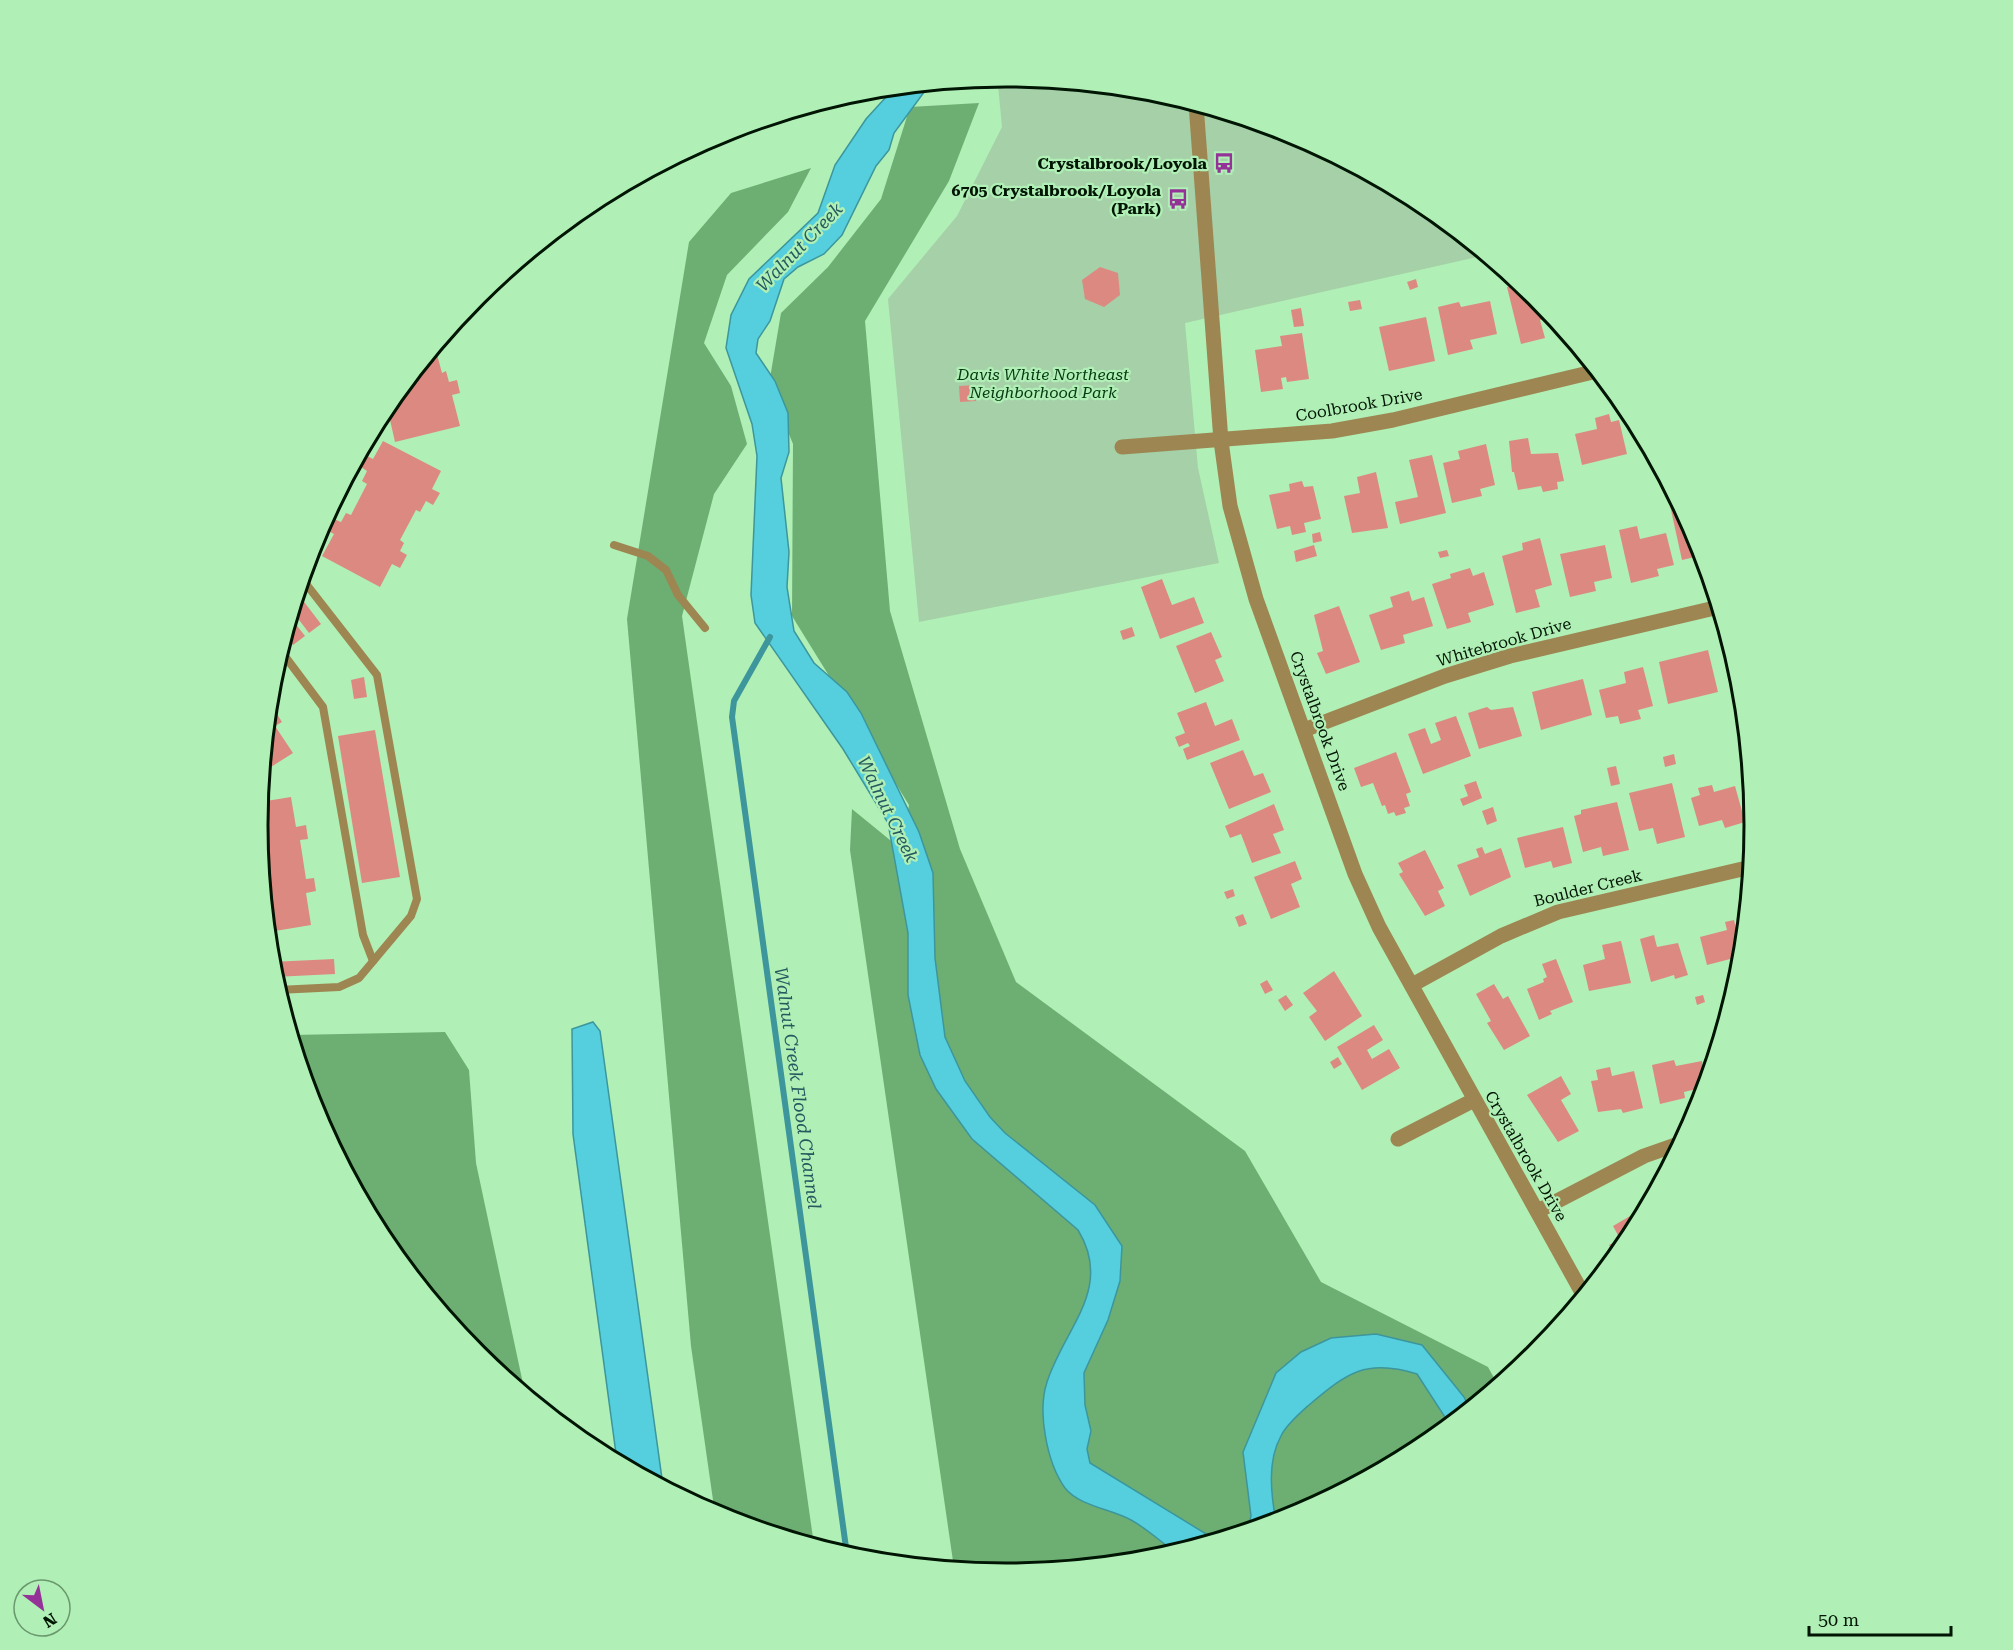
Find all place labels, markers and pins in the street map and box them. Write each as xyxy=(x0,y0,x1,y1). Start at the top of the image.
bus stop icon: Crystalbrook/Loyola xyxy=(1212,151,1236,175)
place label: Crystalbrook/Loyola xyxy=(1037,154,1208,173)
place label: 6705 Crystalbrook/Loyola (Park) xyxy=(952,181,1162,218)
bus stop icon: 6705 Crystalbrook/Loyola (Park) xyxy=(1166,187,1190,211)

